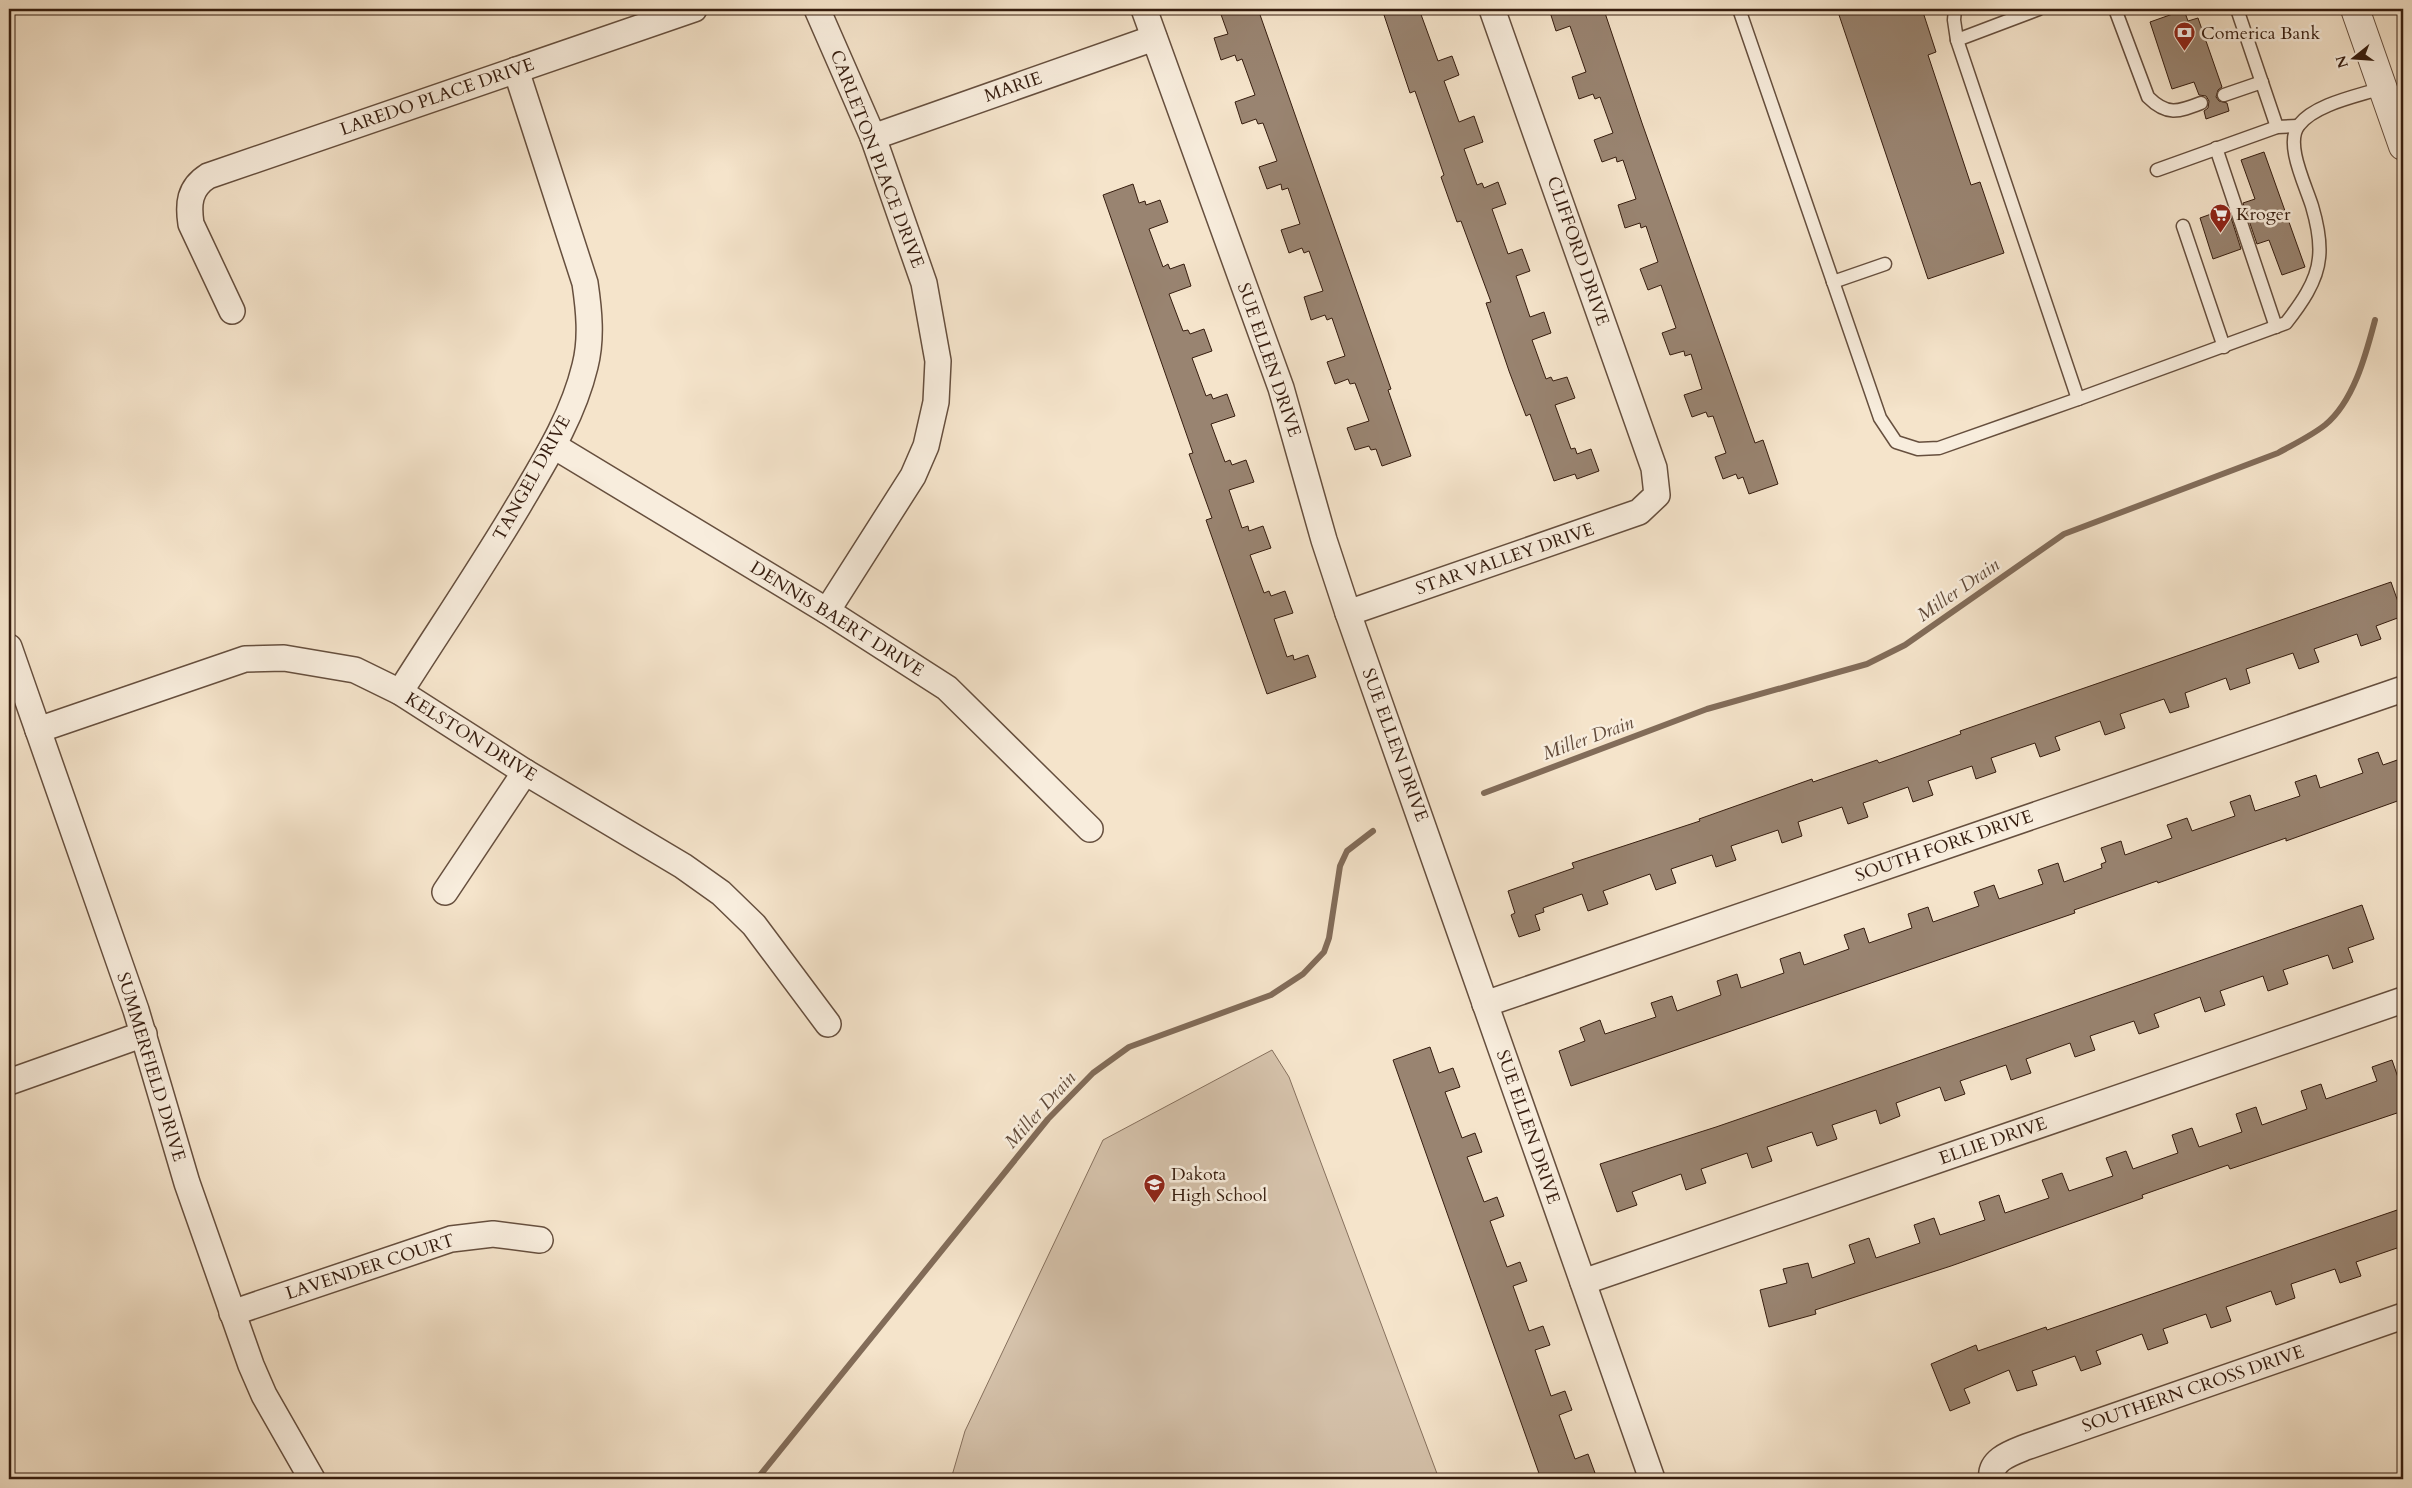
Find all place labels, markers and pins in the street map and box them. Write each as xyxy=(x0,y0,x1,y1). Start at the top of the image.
bank icon: Comerica Bank xyxy=(2173,21,2197,52)
place label: Comerica Bank xyxy=(2201,21,2321,46)
supermarket icon: Kroger xyxy=(2208,202,2232,233)
place label: Kroger xyxy=(2236,202,2291,227)
place label: Dakota High School xyxy=(1171,1162,1267,1208)
school or university icon: Dakota High School xyxy=(1143,1172,1167,1203)

